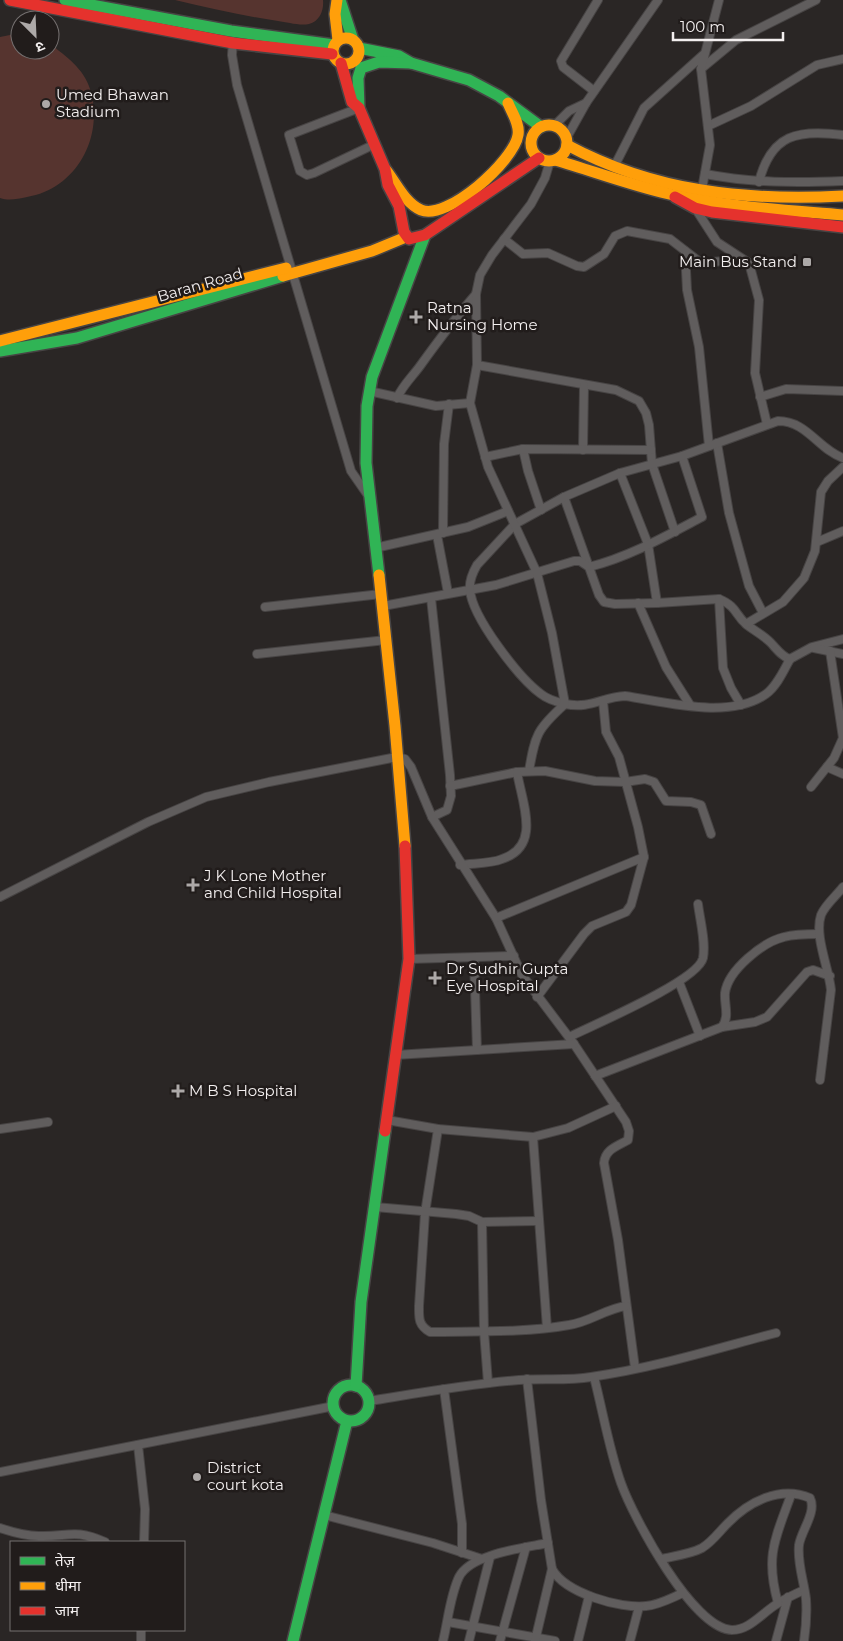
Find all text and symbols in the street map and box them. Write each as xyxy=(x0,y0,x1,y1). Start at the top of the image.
north arrow xyxy=(10,10,60,60)
scale bar xyxy=(673,10,783,42)
text: 100 m xyxy=(680,17,725,36)
text: उ xyxy=(32,37,48,57)
place label: Umed Bhawan Stadium xyxy=(56,85,169,121)
marker: Umed Bhawan Stadium xyxy=(40,98,52,110)
place label: Main Bus Stand xyxy=(679,252,797,271)
marker: Main Bus Stand xyxy=(801,256,813,268)
street label: Baran Road xyxy=(155,263,245,306)
place label: Ratna Nursing Home xyxy=(427,298,538,334)
marker: Ratna Nursing Home xyxy=(409,310,423,324)
place label: J K Lone Mother and Child Hospital xyxy=(203,866,342,902)
marker: J K Lone Mother and Child Hospital xyxy=(186,878,200,892)
place label: Dr Sudhir Gupta Eye Hospital xyxy=(446,959,568,995)
marker: Dr Sudhir Gupta Eye Hospital xyxy=(428,971,442,985)
place label: M B S Hospital xyxy=(189,1081,297,1100)
marker: M B S Hospital xyxy=(171,1084,185,1098)
place label: District court kota xyxy=(207,1458,284,1494)
marker: District court kota xyxy=(191,1471,203,1483)
legend xyxy=(10,1541,185,1631)
text: तेज़ xyxy=(55,1551,76,1570)
text: धीमा xyxy=(55,1576,82,1595)
text: जाम xyxy=(55,1601,80,1620)

